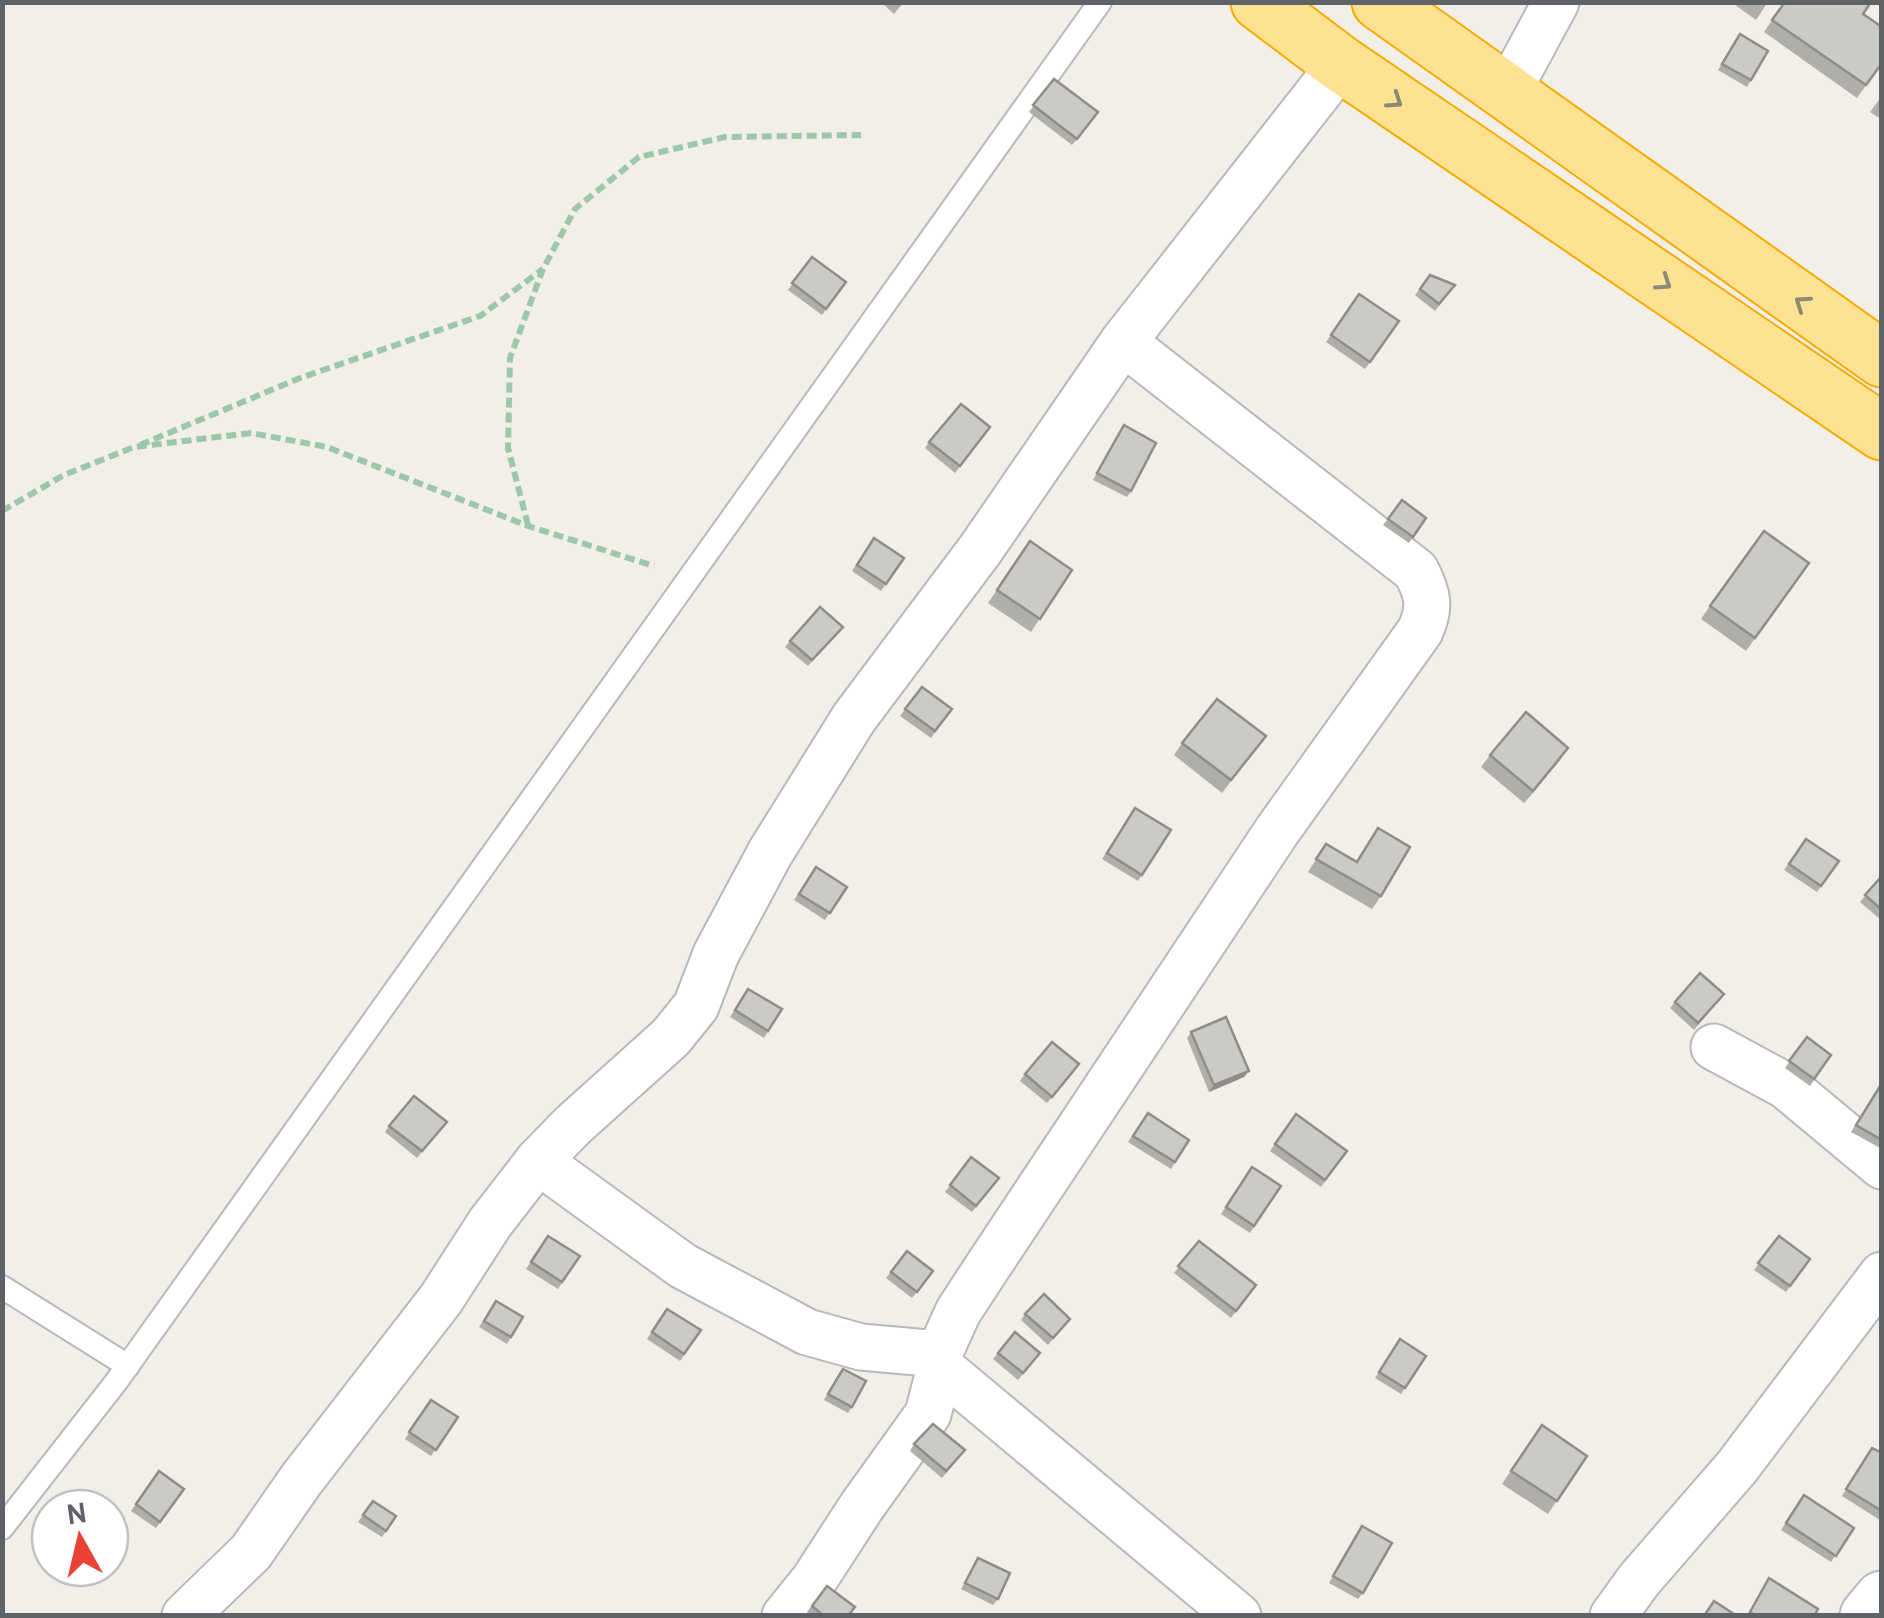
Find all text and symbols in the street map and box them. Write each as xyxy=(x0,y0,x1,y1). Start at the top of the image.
one-way arrow xyxy=(1383,89,1402,107)
one-way arrow xyxy=(1653,271,1671,290)
one-way arrow xyxy=(1795,297,1813,314)
north arrow xyxy=(30,1488,130,1588)
text: N xyxy=(64,1497,89,1535)

